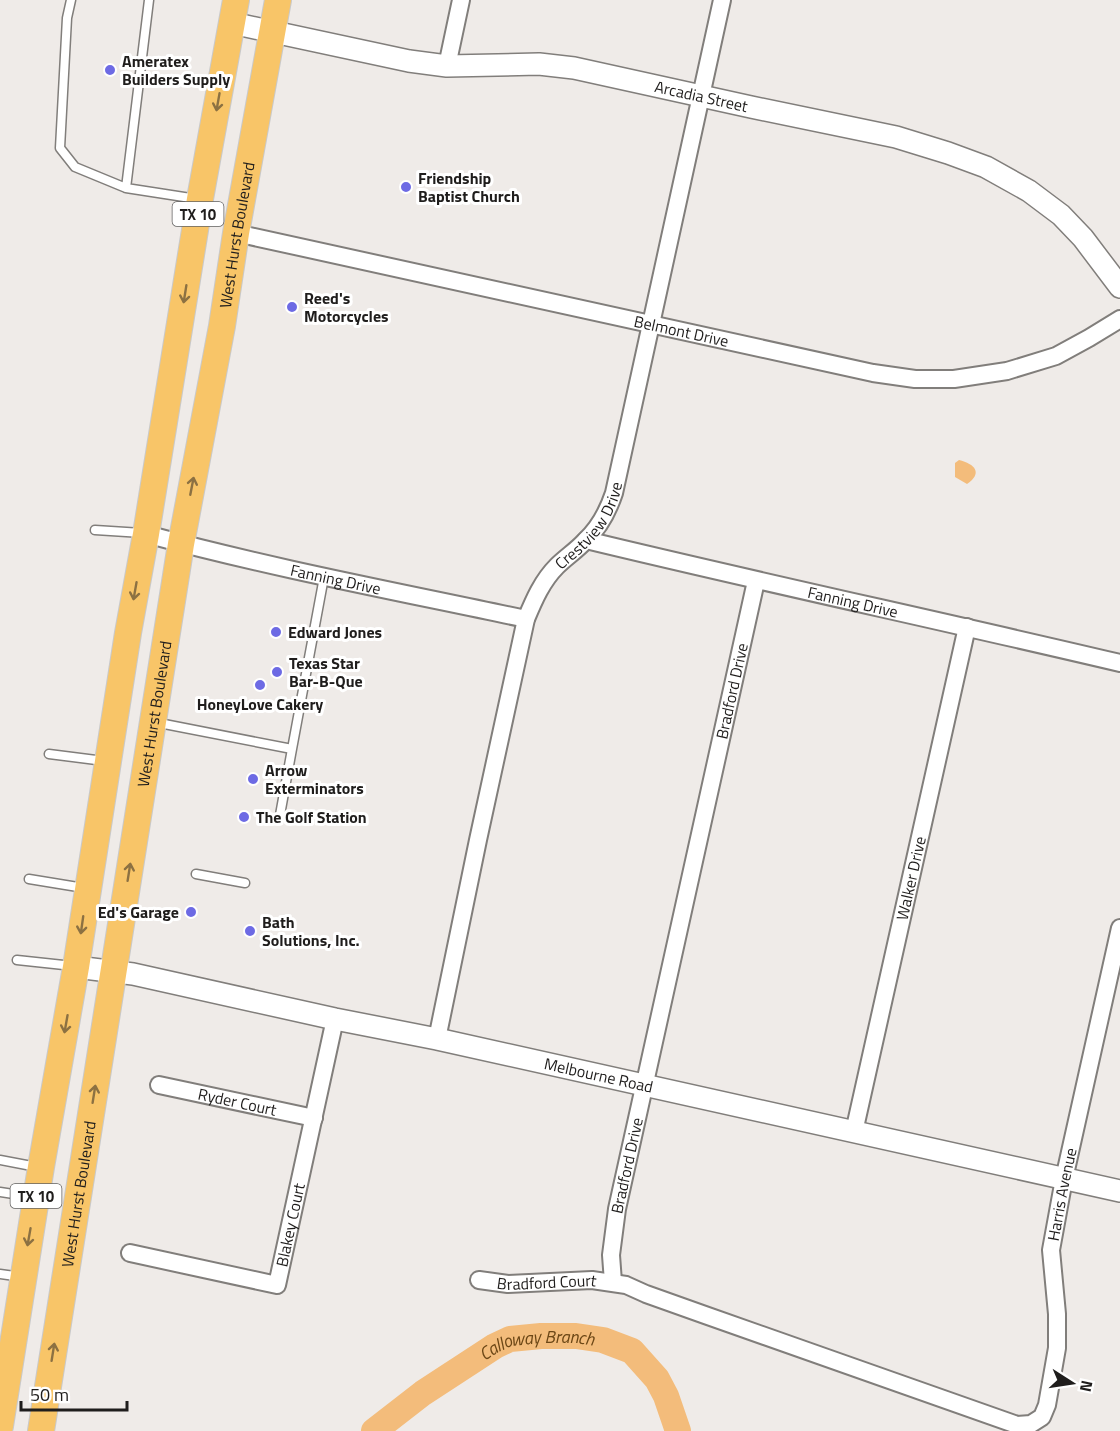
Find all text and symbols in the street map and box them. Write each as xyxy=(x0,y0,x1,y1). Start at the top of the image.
place label: Ameratex Builders Supply xyxy=(122,49,230,91)
marker: Ameratex Builders Supply xyxy=(103,63,117,77)
street label: Arcadia Street xyxy=(652,74,751,118)
one-way arrow xyxy=(212,91,223,111)
street label: West Hurst Boulevard xyxy=(213,160,261,310)
place label: Friendship Baptist Church xyxy=(418,166,520,208)
marker: Friendship Baptist Church xyxy=(399,180,413,194)
road number: TX 10 xyxy=(172,202,224,226)
one-way arrow xyxy=(179,283,190,303)
place label: Reed's Motorcycles xyxy=(304,286,389,328)
marker: Reed's Motorcycles xyxy=(285,300,299,314)
street label: Belmont Drive xyxy=(632,309,731,353)
one-way arrow xyxy=(187,477,198,496)
street label: Crestview Drive xyxy=(549,479,628,575)
street label: Fanning Drive xyxy=(288,558,383,600)
street label: Fanning Drive xyxy=(805,580,900,624)
one-way arrow xyxy=(129,581,140,601)
place label: Edward Jones xyxy=(288,620,382,644)
marker: Edward Jones xyxy=(269,625,283,639)
street label: West Hurst Boulevard xyxy=(131,639,178,789)
street label: Bradford Drive xyxy=(709,641,754,741)
place label: Texas Star Bar-B-Que xyxy=(289,651,363,693)
marker: Texas Star Bar-B-Que xyxy=(270,665,284,679)
marker: HoneyLove Cakery xyxy=(253,678,267,692)
place label: HoneyLove Cakery xyxy=(197,692,323,716)
place label: Arrow Exterminators xyxy=(265,758,364,800)
marker: Arrow Exterminators xyxy=(246,772,260,786)
place label: The Golf Station xyxy=(256,805,367,829)
marker: The Golf Station xyxy=(237,810,251,824)
street label: Walker Drive xyxy=(890,834,932,923)
one-way arrow xyxy=(124,863,135,883)
place label: Ed's Garage xyxy=(98,900,179,924)
marker: Ed's Garage xyxy=(184,905,198,919)
place label: Bath Solutions, Inc. xyxy=(262,910,360,952)
one-way arrow xyxy=(77,915,88,935)
marker: Bath Solutions, Inc. xyxy=(243,924,257,938)
one-way arrow xyxy=(60,1014,71,1034)
street label: Melbourne Road xyxy=(542,1051,655,1099)
street label: Ryder Court xyxy=(196,1082,279,1122)
one-way arrow xyxy=(89,1085,100,1105)
street label: Bradford Drive xyxy=(604,1115,649,1216)
street label: West Hurst Boulevard xyxy=(55,1119,102,1269)
street label: Harris Avenue xyxy=(1041,1145,1083,1243)
street label: Blakey Court xyxy=(269,1180,311,1269)
road number: TX 10 xyxy=(10,1184,62,1208)
one-way arrow xyxy=(24,1227,35,1247)
street label: Bradford Court xyxy=(495,1268,598,1296)
water label: Calloway Branch xyxy=(473,1322,597,1367)
one-way arrow xyxy=(47,1343,58,1363)
north arrow xyxy=(1042,1353,1102,1413)
scale bar xyxy=(21,1374,128,1412)
text: N xyxy=(1074,1378,1100,1394)
text: 50 m xyxy=(30,1381,69,1408)

